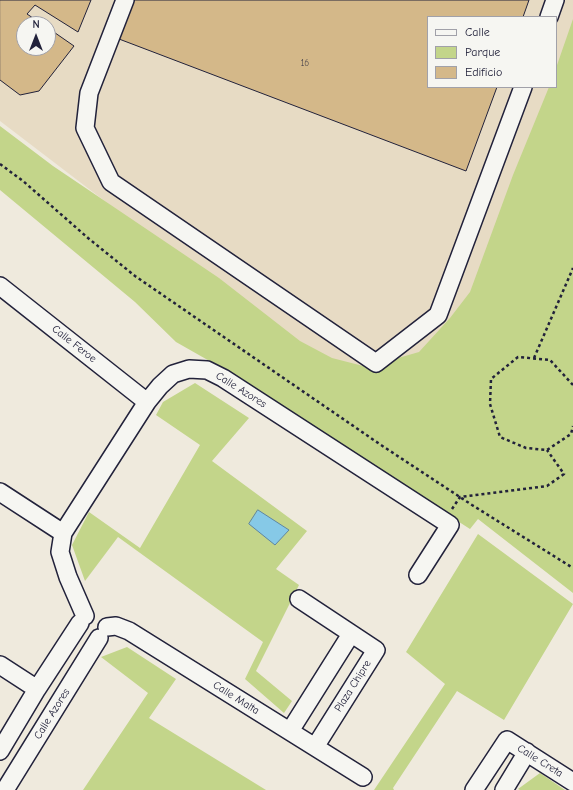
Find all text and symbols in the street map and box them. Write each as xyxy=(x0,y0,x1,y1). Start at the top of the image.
north arrow xyxy=(16,16,56,56)
legend xyxy=(427,16,557,88)
text: N xyxy=(32,18,40,31)
text: Calle xyxy=(465,25,490,39)
text: Parque xyxy=(465,45,500,59)
house number: 16 xyxy=(301,58,309,68)
text: Edificio xyxy=(465,65,502,79)
street label: Calle Feroe xyxy=(49,322,99,366)
street label: Calle Azores xyxy=(213,369,269,411)
street label: Plaza Chipre xyxy=(332,658,374,714)
street label: Calle Malta xyxy=(210,679,262,717)
street label: Calle Azores xyxy=(31,686,73,742)
street label: Calle Creta xyxy=(515,742,565,780)

